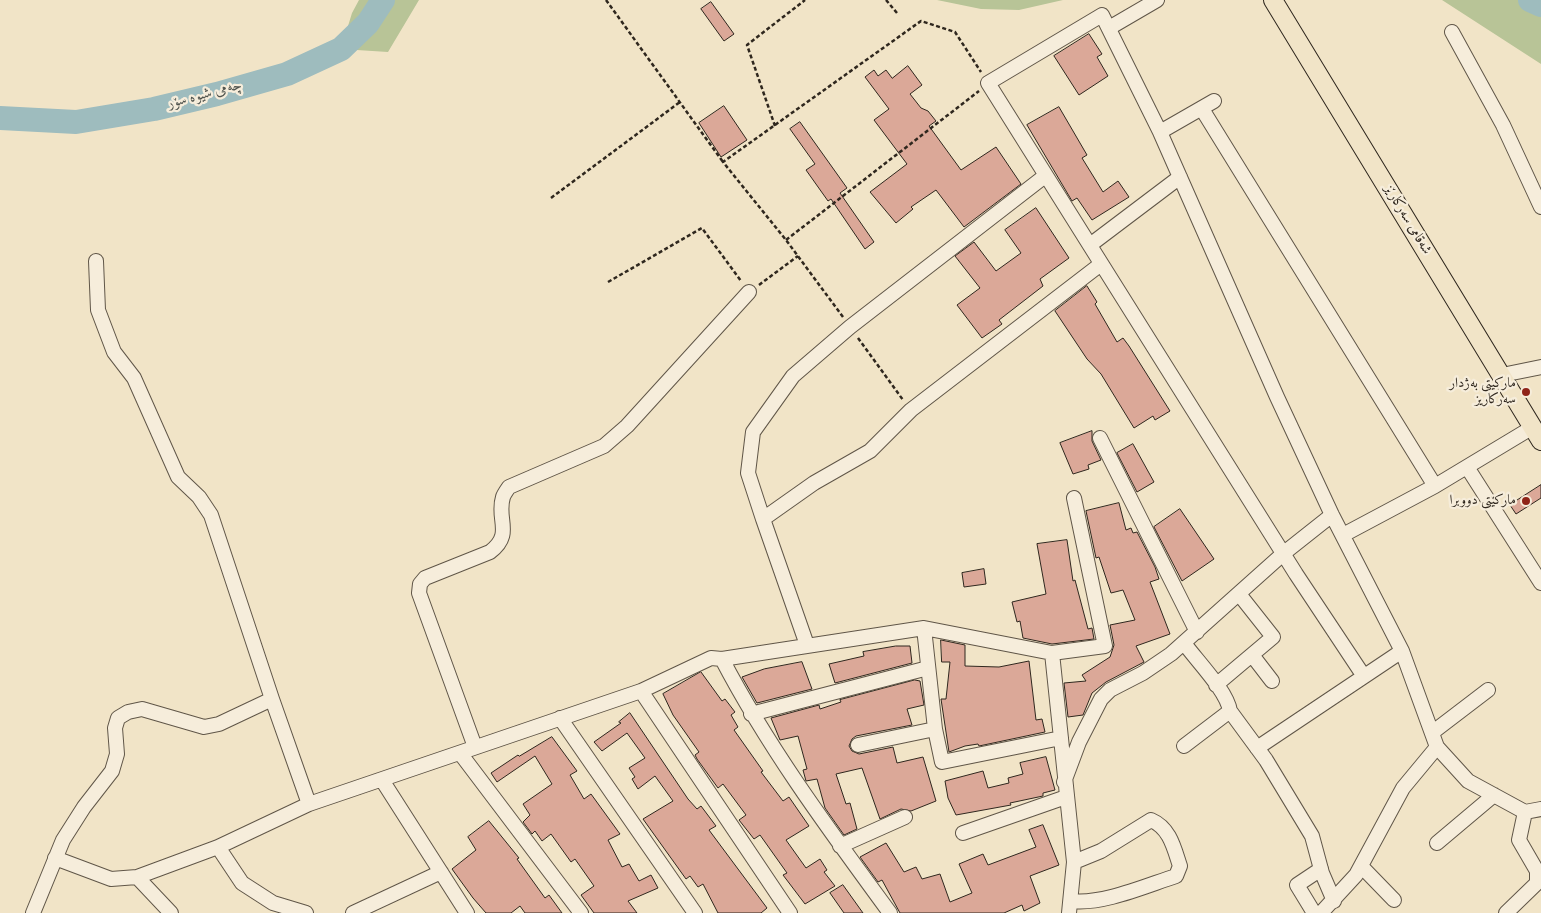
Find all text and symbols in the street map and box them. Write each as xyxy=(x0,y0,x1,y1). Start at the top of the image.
water label: چەمی شیوە سۆر xyxy=(166,76,244,114)
street label: شەقامی سەرکارێز xyxy=(1380,182,1434,258)
place label: مارکیتی بەژدار سەرکاریز xyxy=(1449,376,1516,408)
marker: مارکیتی بەژدار سەرکاریز xyxy=(1520,386,1532,398)
place label: ماركێتى دووبرا xyxy=(1450,493,1516,509)
marker: ماركێتى دووبرا xyxy=(1520,495,1532,507)

